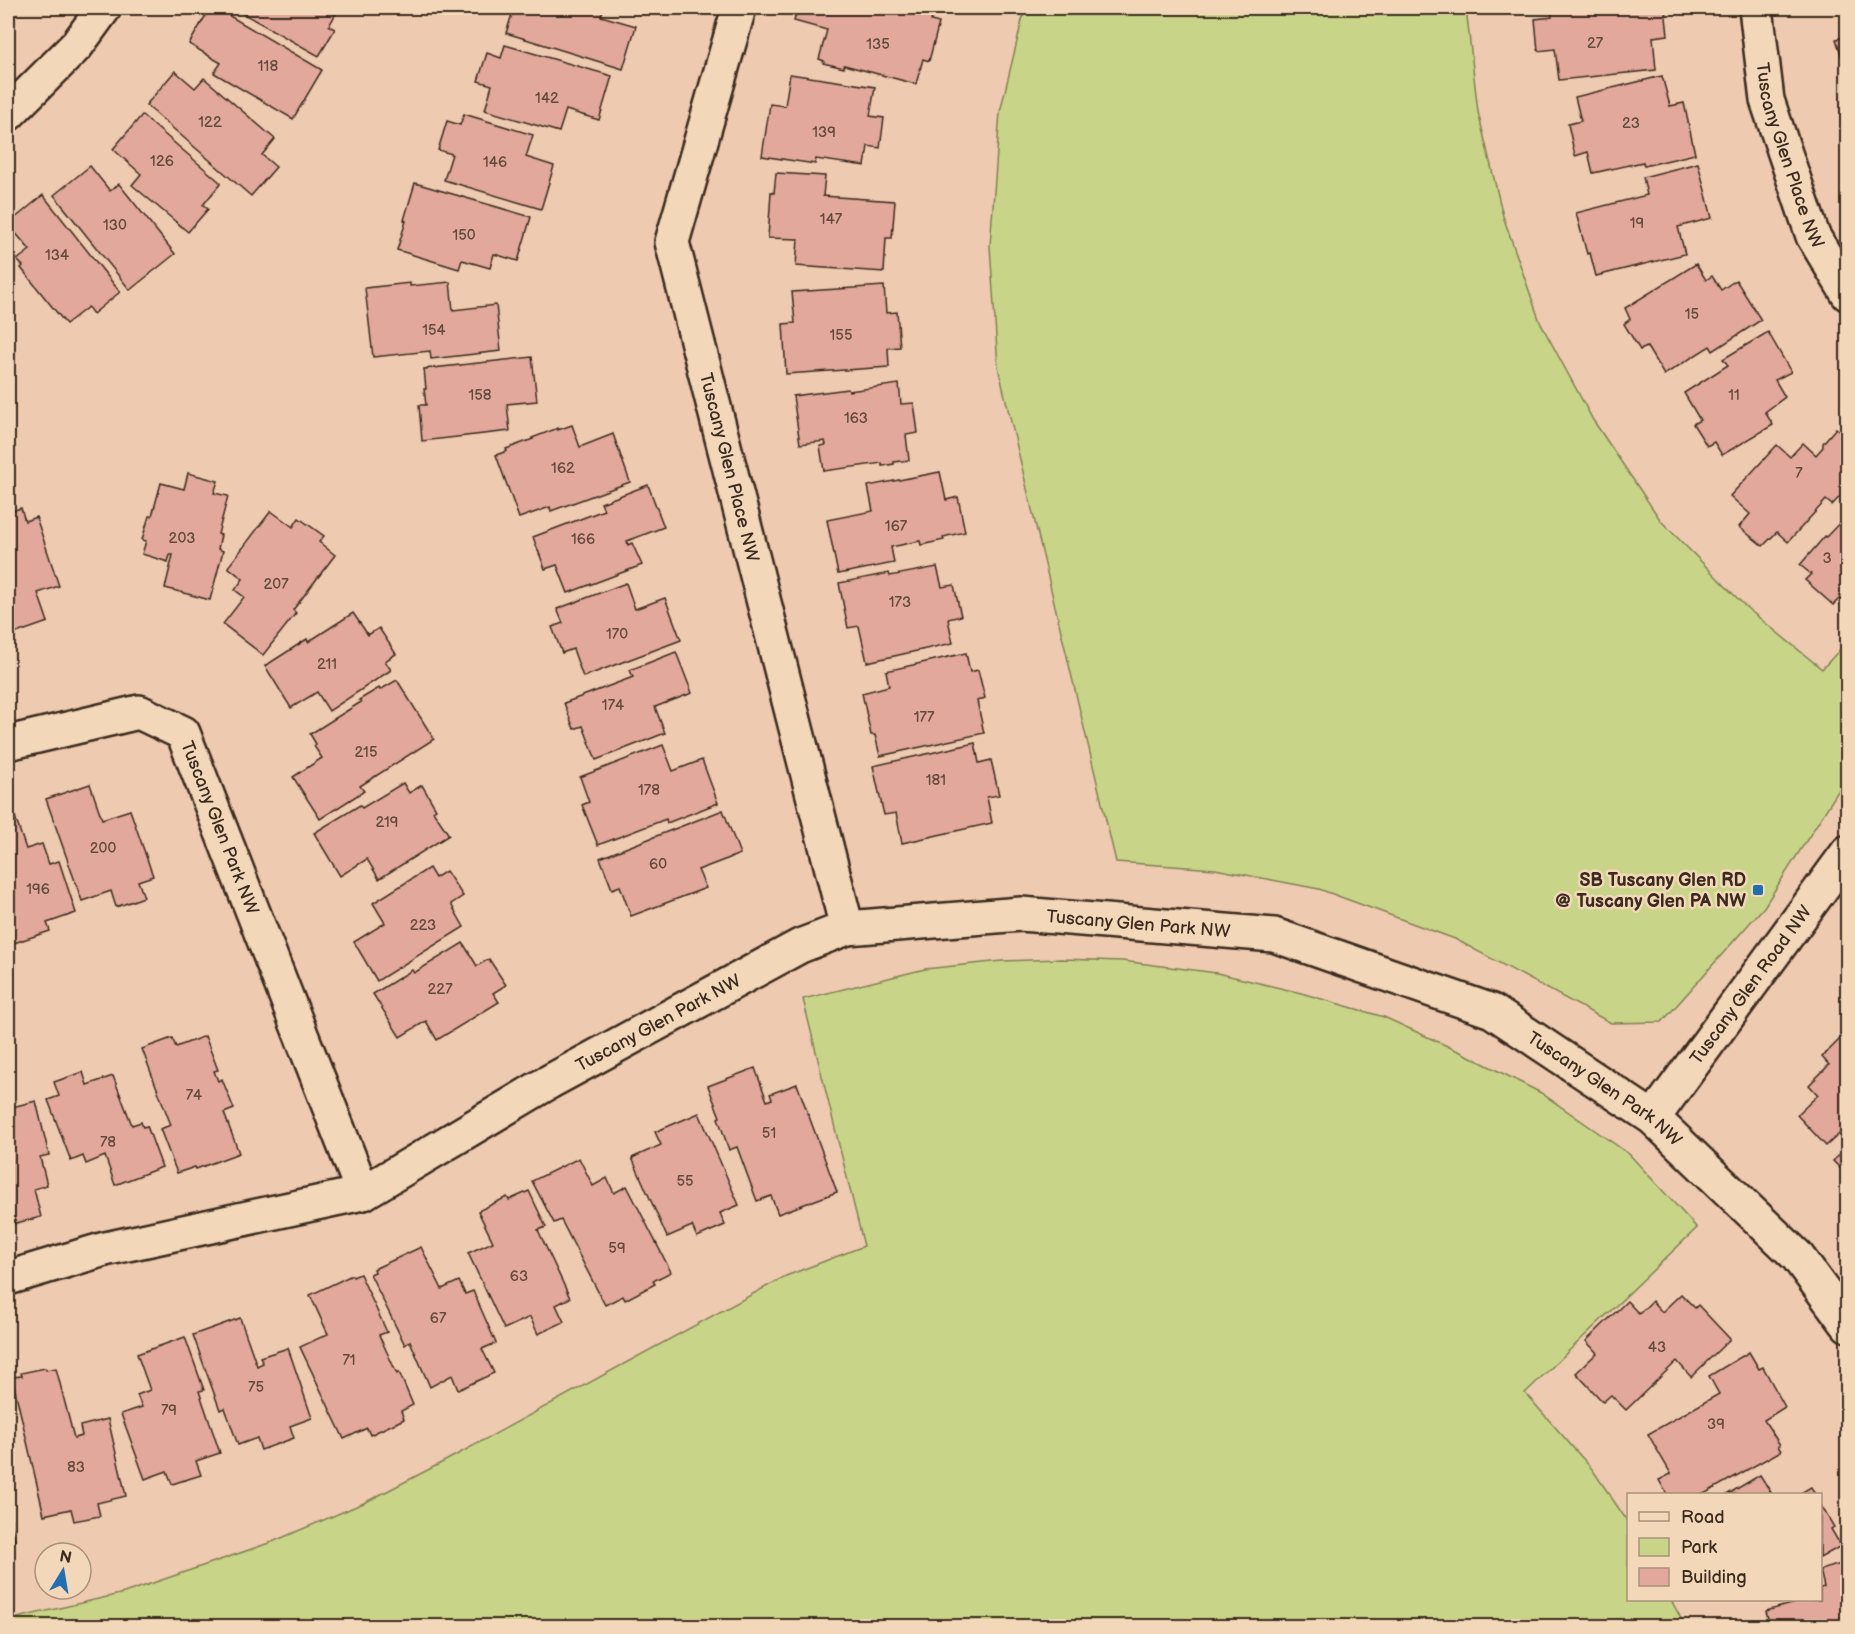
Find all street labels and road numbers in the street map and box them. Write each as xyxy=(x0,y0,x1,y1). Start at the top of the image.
street label: Tuscany Glen Place NW xyxy=(1752,61,1828,253)
street label: Tuscany Glen Place NW xyxy=(695,371,763,565)
street label: Tuscany Glen Park NW xyxy=(176,738,263,918)
street label: Tuscany Glen Road NW xyxy=(1686,901,1816,1069)
street label: Tuscany Glen Park NW xyxy=(1046,906,1232,942)
street label: Tuscany Glen Park NW xyxy=(572,970,745,1076)
street label: Tuscany Glen Park NW xyxy=(1523,1027,1686,1151)

